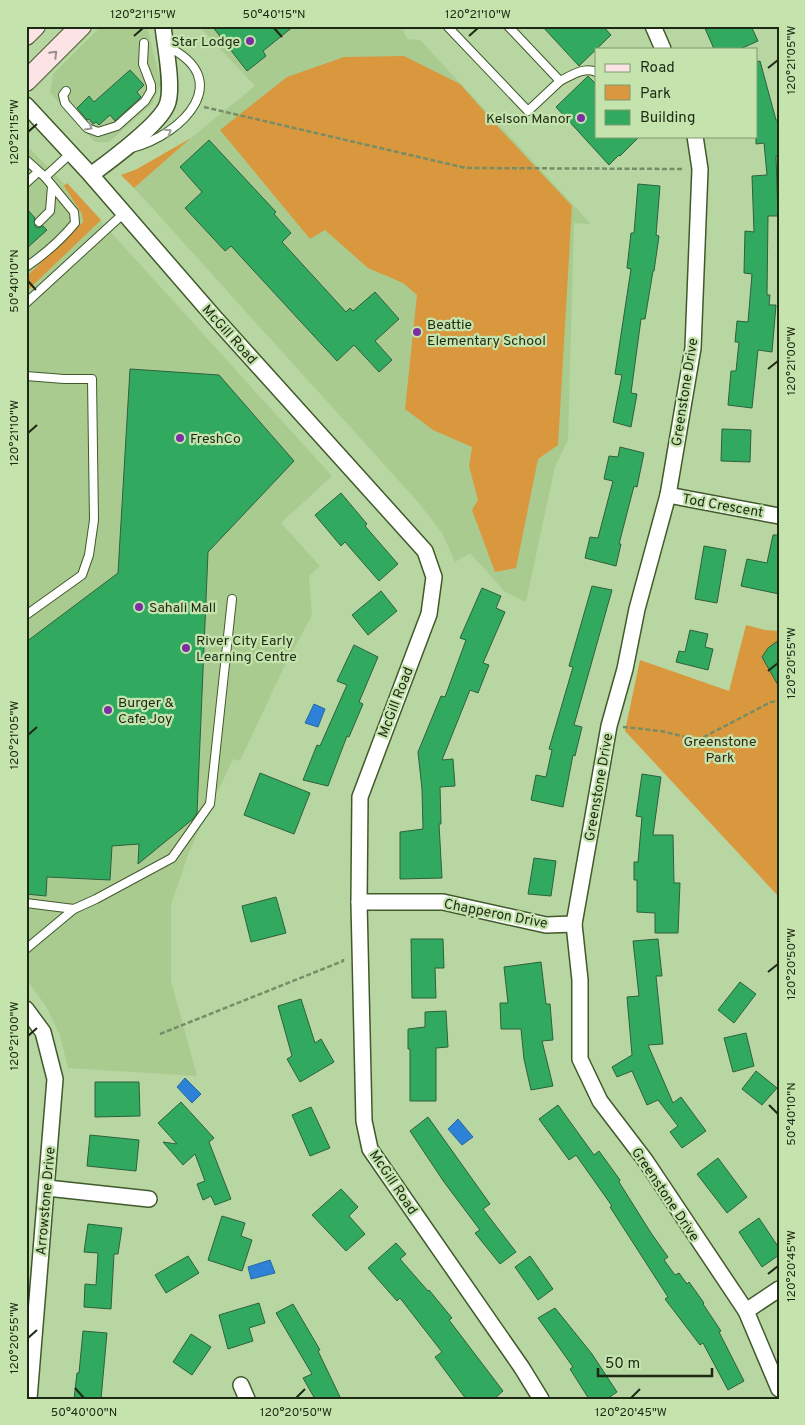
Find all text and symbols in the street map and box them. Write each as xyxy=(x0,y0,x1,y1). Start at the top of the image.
text: 120°21'15"W xyxy=(110,7,176,23)
text: 50°40'15"N xyxy=(242,7,306,23)
text: 120°21'10"W xyxy=(445,7,511,23)
text: 120°21'05"W xyxy=(784,26,800,94)
place label: Star Lodge xyxy=(171,34,240,51)
marker: Star Lodge xyxy=(244,35,256,47)
legend xyxy=(595,48,758,138)
one-way arrow xyxy=(48,51,57,60)
text: Road xyxy=(640,59,675,78)
text: Park xyxy=(640,85,671,104)
text: 120°21'15"W xyxy=(7,99,23,165)
text: Building xyxy=(640,109,695,128)
place label: Kelson Manor xyxy=(486,111,572,128)
marker: Kelson Manor xyxy=(575,112,587,124)
one-way arrow xyxy=(84,121,93,131)
one-way arrow xyxy=(163,128,172,138)
text: 50°40'10"N xyxy=(7,249,23,313)
street label: McGill Road xyxy=(198,302,260,368)
place label: Beattie Elementary School xyxy=(427,317,546,350)
marker: Beattie Elementary School xyxy=(411,326,423,338)
text: 120°21'00"W xyxy=(784,326,800,396)
street label: Greenstone Drive xyxy=(669,337,702,448)
text: 120°21'10"W xyxy=(7,400,23,466)
place label: FreshCo xyxy=(190,431,241,448)
marker: FreshCo xyxy=(174,432,186,444)
street label: Tod Crescent xyxy=(681,491,765,522)
place label: Sahali Mall xyxy=(149,600,216,617)
marker: Sahali Mall xyxy=(133,601,145,613)
text: 120°20'55"W xyxy=(784,627,800,699)
place label: River City Early Learning Centre xyxy=(196,633,297,666)
marker: River City Early Learning Centre xyxy=(180,642,192,654)
street label: McGill Road xyxy=(375,665,418,740)
place label: Burger & Cafe Joy xyxy=(118,695,174,728)
text: 120°21'05"W xyxy=(7,701,23,769)
marker: Burger & Cafe Joy xyxy=(102,704,114,716)
street label: Greenstone Drive xyxy=(582,732,617,843)
park label: Greenstone Park xyxy=(683,734,757,767)
street label: Chapperon Drive xyxy=(442,896,549,933)
text: 120°20'50"W xyxy=(784,928,800,1000)
text: 120°21'00"W xyxy=(7,1001,23,1071)
text: 50°40'10"N xyxy=(784,1082,800,1146)
street label: Greenstone Drive xyxy=(627,1145,702,1245)
street label: Arrowstone Drive xyxy=(33,1146,60,1256)
street label: McGill Road xyxy=(365,1147,421,1218)
text: 120°20'45"W xyxy=(784,1230,800,1302)
text: 120°20'55"W xyxy=(7,1302,23,1374)
scale bar xyxy=(598,1345,711,1377)
text: 50 m xyxy=(605,1355,640,1374)
text: 50°40'00"N xyxy=(51,1405,117,1421)
text: 120°20'50"W xyxy=(260,1405,332,1421)
text: 120°20'45"W xyxy=(595,1405,667,1421)

